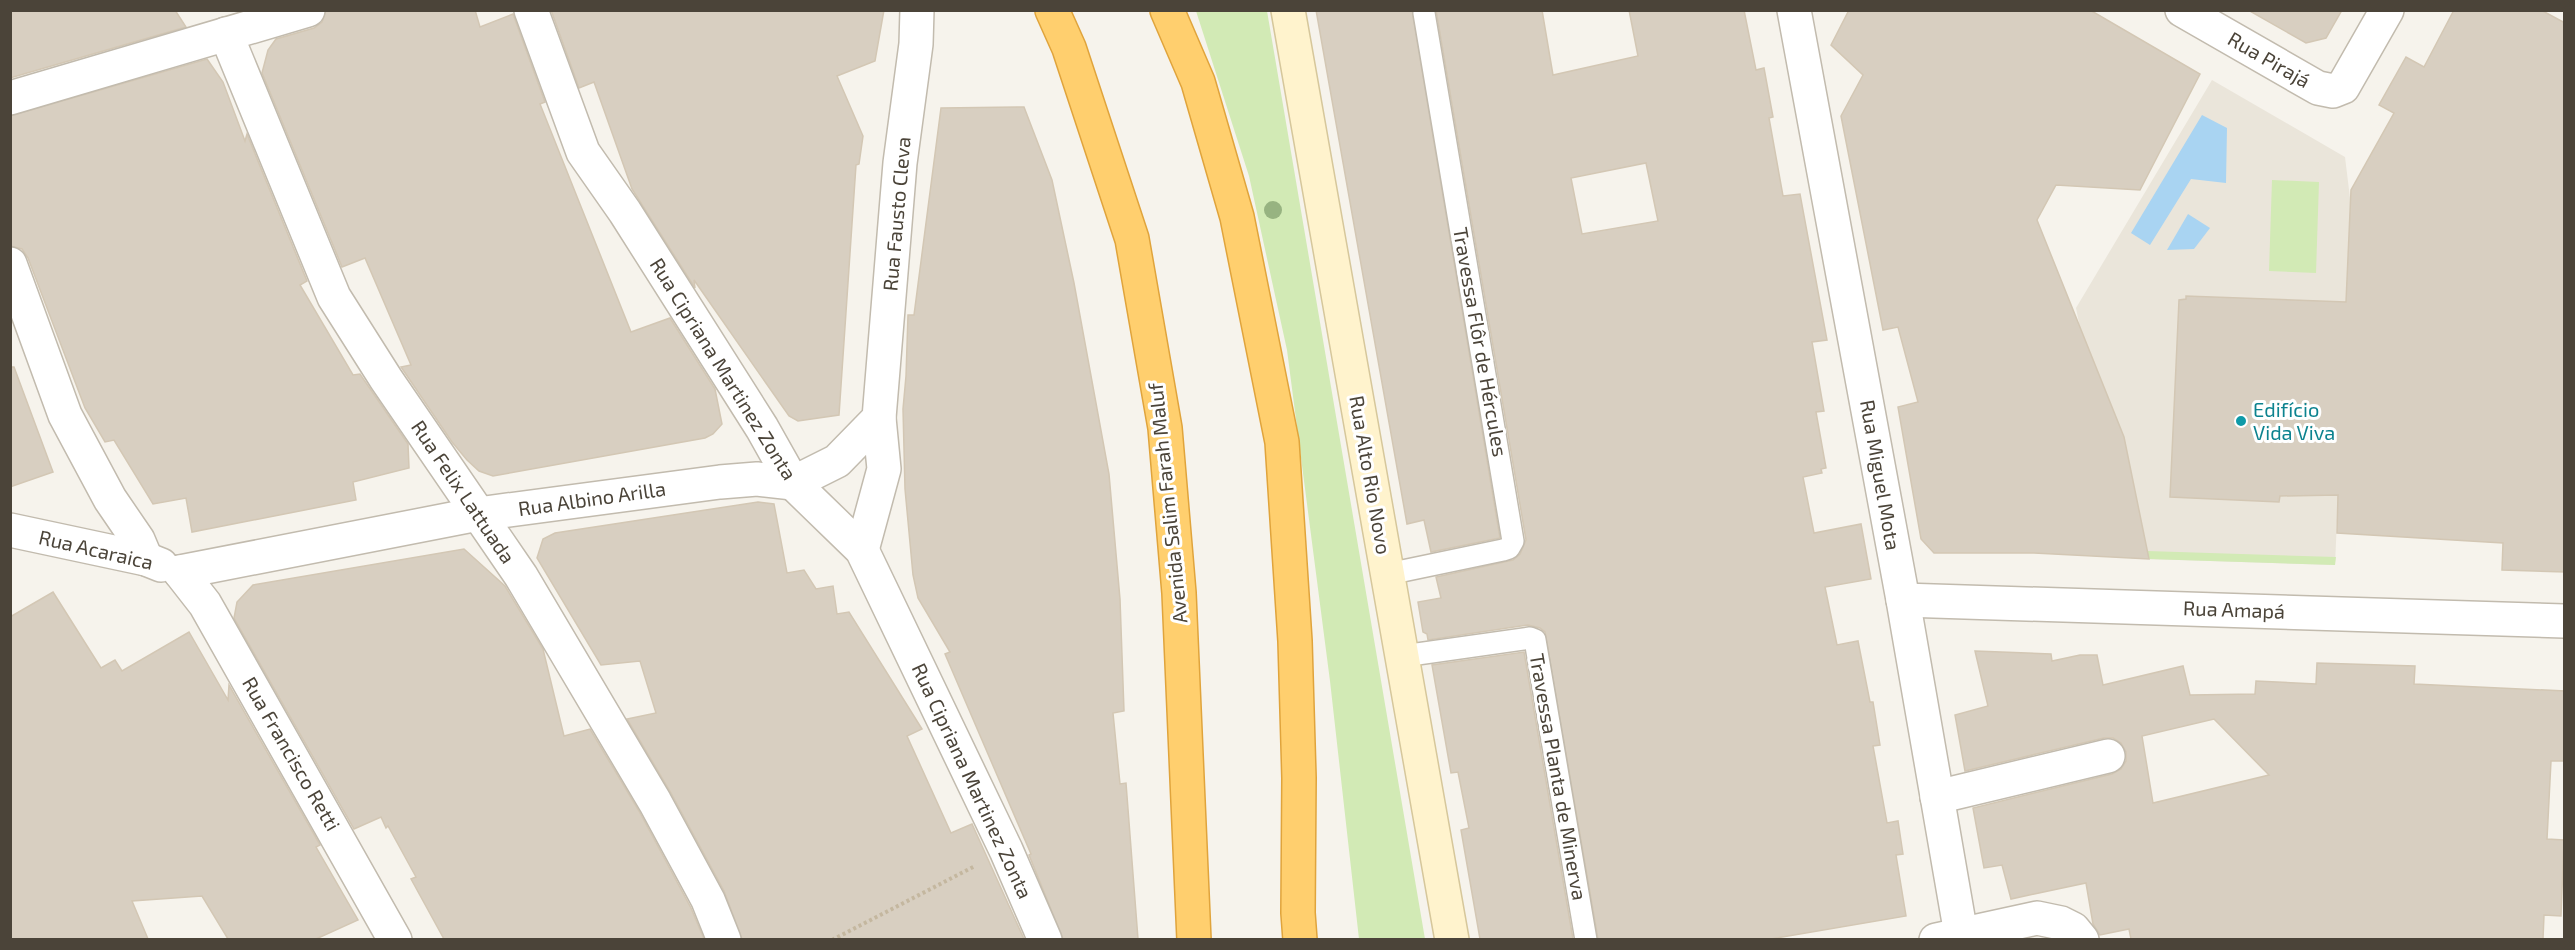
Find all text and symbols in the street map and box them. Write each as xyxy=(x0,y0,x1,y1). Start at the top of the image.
street label: Rua Pirajá xyxy=(2224,26,2315,92)
street label: Rua Fausto Cleva xyxy=(877,136,915,292)
street label: Travessa Flôr de Hércules xyxy=(1449,225,1513,458)
street label: Rua Cipriana Martinez Zonta xyxy=(646,253,802,484)
street label: Avenida Salim Farah Maluf xyxy=(1142,381,1192,625)
street label: Rua Alto Rio Novo xyxy=(1345,394,1397,556)
place label: Edifício Vida Viva xyxy=(2253,397,2335,444)
street label: Rua Miguel Mota xyxy=(1856,398,1906,552)
marker: Edifício Vida Viva xyxy=(2234,414,2248,428)
street label: Rua Felix Lattuada xyxy=(407,415,521,568)
street label: Rua Albino Arilla xyxy=(517,476,667,520)
street label: Rua Acaraica xyxy=(37,524,156,574)
street label: Rua Amapá xyxy=(2183,595,2286,623)
street label: Travessa Planta de Minerva xyxy=(1525,652,1593,902)
street label: Rua Cipriana Martinez Zonta xyxy=(908,659,1038,902)
street label: Rua Francisco Retti xyxy=(238,672,346,835)

